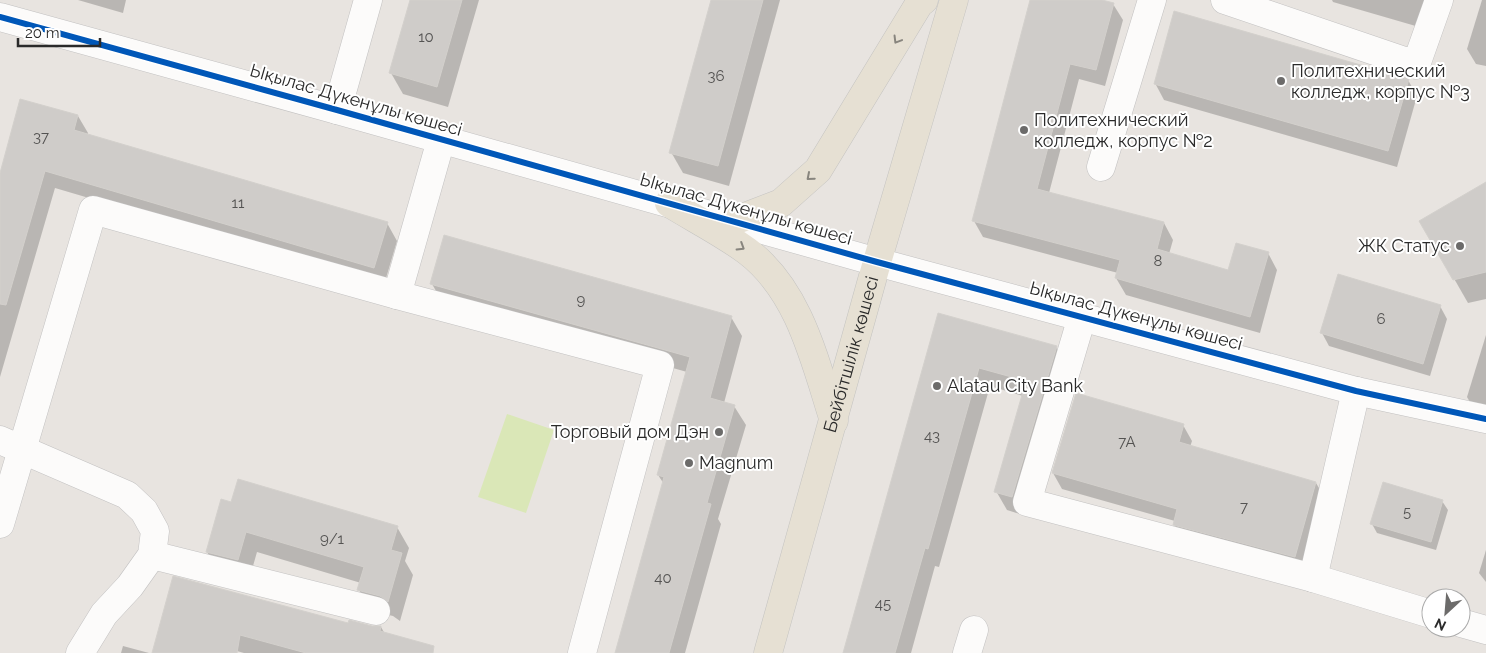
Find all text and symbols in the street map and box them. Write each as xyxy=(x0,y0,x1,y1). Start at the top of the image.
scale bar xyxy=(18,15,100,47)
text: 20 m xyxy=(25,24,60,42)
house number: 10 xyxy=(418,28,434,46)
one-way arrow xyxy=(894,35,903,44)
street label: Ықылас Дүкенұлы көшесі xyxy=(248,59,465,140)
place label: Политехнический колледж, корпус №3 xyxy=(1291,60,1470,102)
house number: 36 xyxy=(707,67,725,85)
marker: Политехнический колледж, корпус №3 xyxy=(1275,75,1287,87)
place label: Политехнический колледж, корпус №2 xyxy=(1034,109,1213,151)
marker: Политехнический колледж, корпус №2 xyxy=(1018,124,1030,136)
house number: 37 xyxy=(33,128,49,146)
street label: Ықылас Дүкенұлы көшесі xyxy=(638,168,855,249)
one-way arrow xyxy=(806,171,815,180)
house number: 11 xyxy=(232,194,245,212)
place label: ЖК Статус xyxy=(1358,235,1450,256)
marker: ЖК Статус xyxy=(1454,240,1466,252)
one-way arrow xyxy=(735,241,744,250)
house number: 8 xyxy=(1154,252,1163,270)
street label: Бейбітшілік көшесі xyxy=(819,274,883,435)
street label: Ықылас Дүкенұлы көшесі xyxy=(1027,277,1245,354)
house number: 9 xyxy=(577,291,586,309)
house number: 6 xyxy=(1376,310,1386,328)
place label: Alatau City Bank xyxy=(947,375,1083,396)
marker: Alatau City Bank xyxy=(931,380,943,392)
place label: Торговый дом Дэн xyxy=(551,421,709,442)
marker: Торговый дом Дэн xyxy=(713,426,725,438)
house number: 43 xyxy=(924,427,940,445)
house number: 7А xyxy=(1118,433,1136,451)
place label: Magnum xyxy=(699,452,773,473)
marker: Magnum xyxy=(683,457,695,469)
house number: 7 xyxy=(1240,498,1248,516)
house number: 5 xyxy=(1403,503,1411,521)
house number: 9/1 xyxy=(320,530,345,548)
house number: 40 xyxy=(654,569,672,587)
north arrow xyxy=(1421,588,1471,638)
house number: 45 xyxy=(875,595,891,613)
text: N xyxy=(1432,615,1449,634)

